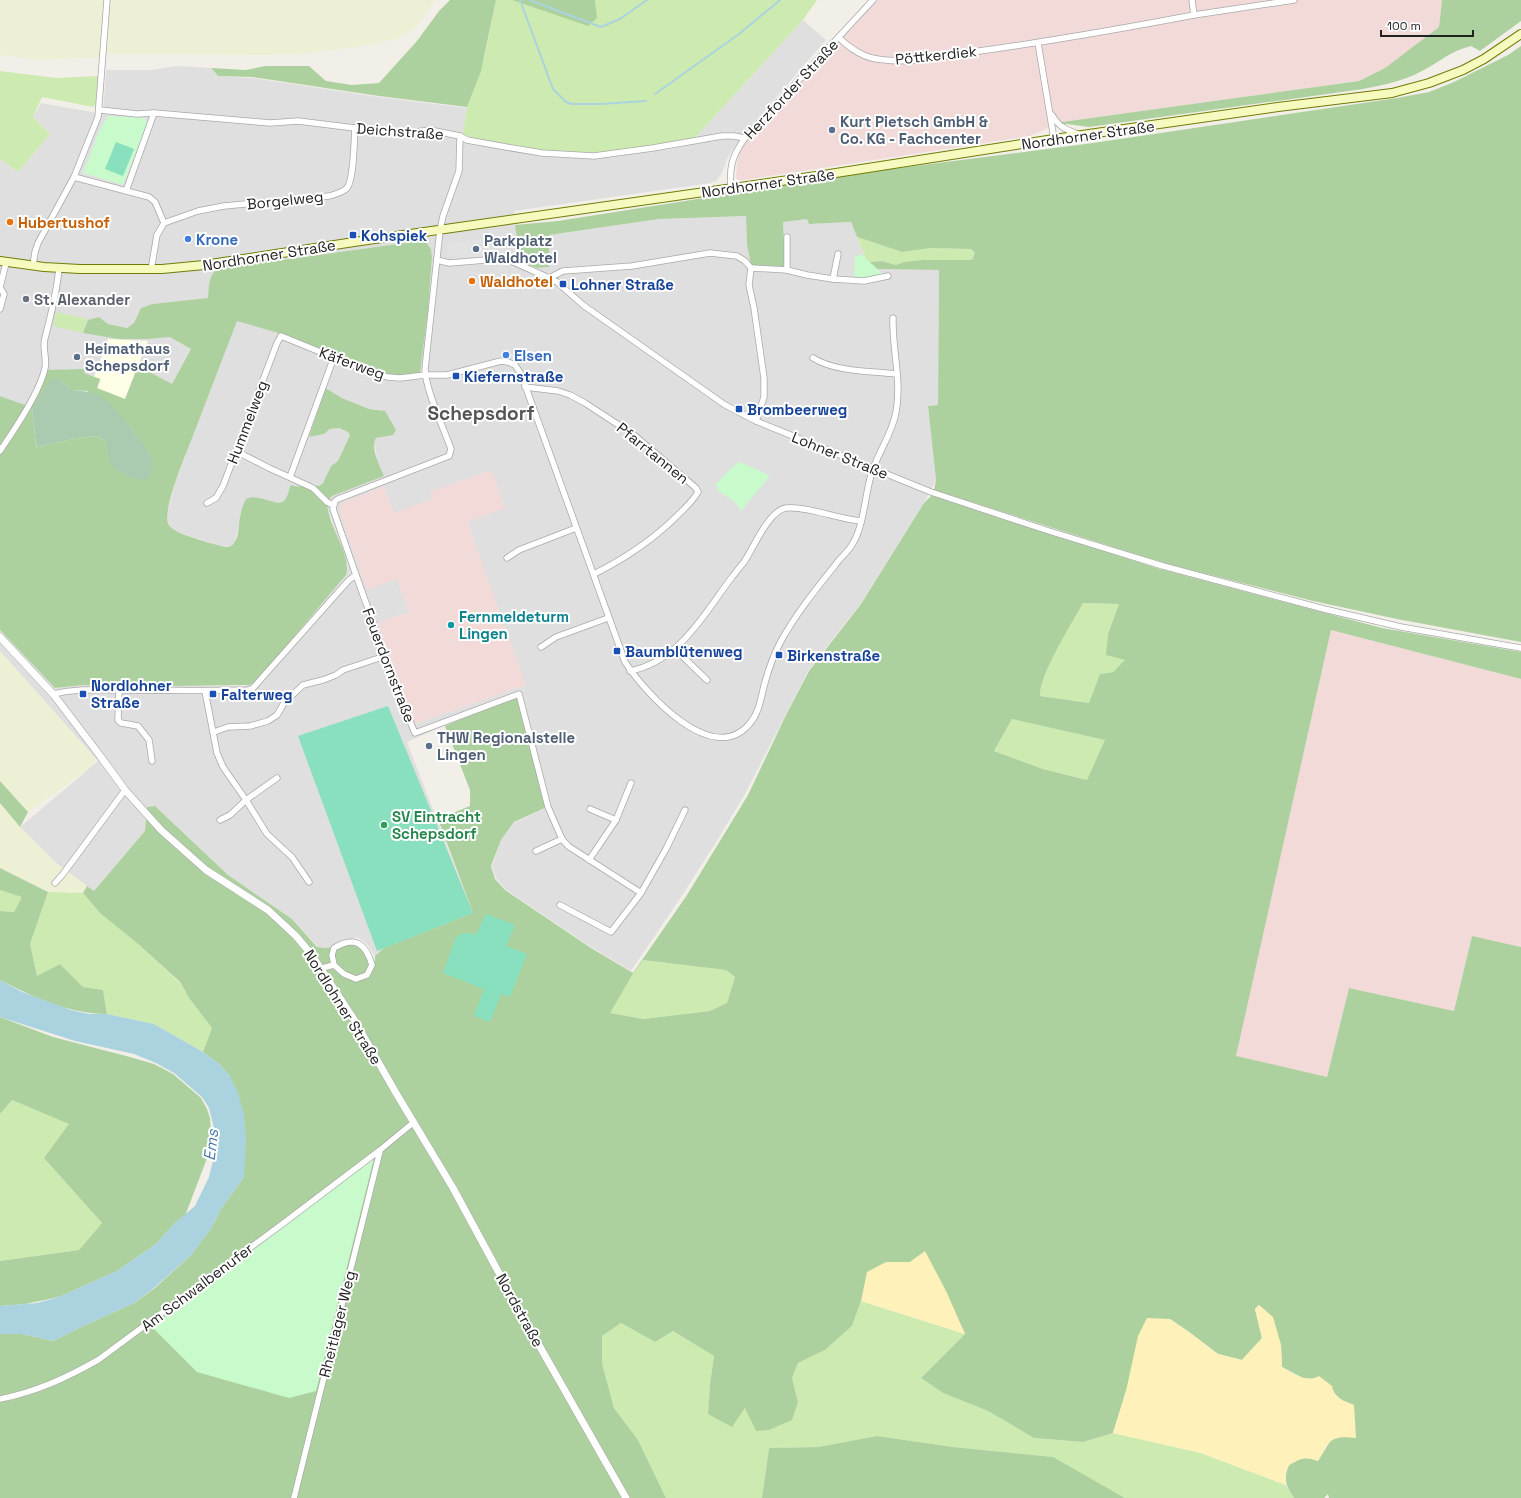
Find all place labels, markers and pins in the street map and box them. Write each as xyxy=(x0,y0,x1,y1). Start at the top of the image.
place label: Kurt Pietsch GmbH & Co. KG - Fachcenter xyxy=(840,112,988,148)
marker: Kurt Pietsch GmbH & Co. KG - Fachcenter xyxy=(827,125,837,135)
place label: Hubertushof xyxy=(18,213,110,232)
marker: Hubertushof xyxy=(5,217,15,227)
place label: Kohspiek xyxy=(361,226,428,245)
place label: Krone xyxy=(196,230,238,249)
marker: Kohspiek xyxy=(348,230,358,240)
place label: Parkplatz Waldhotel xyxy=(484,231,557,267)
marker: Krone xyxy=(183,234,193,244)
marker: Parkplatz Waldhotel xyxy=(471,244,481,254)
place label: Waldhotel xyxy=(480,272,553,291)
place label: Lohner Straße xyxy=(571,275,674,294)
marker: Waldhotel xyxy=(467,276,477,286)
marker: Lohner Straße xyxy=(558,279,568,289)
place label: St. Alexander xyxy=(34,290,130,309)
marker: St. Alexander xyxy=(21,294,31,304)
place label: Heimathaus Schepsdorf xyxy=(85,339,170,375)
place label: Elsen xyxy=(514,346,552,365)
marker: Elsen xyxy=(501,350,511,360)
marker: Heimathaus Schepsdorf xyxy=(72,352,82,362)
place label: Kiefernstraße xyxy=(464,367,564,386)
marker: Kiefernstraße xyxy=(451,371,461,381)
place label: Brombeerweg xyxy=(747,400,847,419)
marker: Brombeerweg xyxy=(734,404,744,414)
place label: Fernmeldeturm Lingen xyxy=(459,607,569,643)
marker: Fernmeldeturm Lingen xyxy=(446,620,456,630)
place label: Baumblütenweg xyxy=(625,642,743,661)
marker: Baumblütenweg xyxy=(612,646,622,656)
place label: Birkenstraße xyxy=(787,646,881,665)
marker: Birkenstraße xyxy=(774,650,784,660)
place label: Nordlohner Straße xyxy=(91,676,172,712)
place label: Falterweg xyxy=(221,685,293,704)
marker: Nordlohner Straße xyxy=(78,689,88,699)
marker: Falterweg xyxy=(208,689,218,699)
place label: THW Regionalstelle Lingen xyxy=(437,728,576,764)
marker: THW Regionalstelle Lingen xyxy=(424,741,434,751)
place label: SV Eintracht Schepsdorf xyxy=(392,807,481,843)
marker: SV Eintracht Schepsdorf xyxy=(379,820,389,830)

